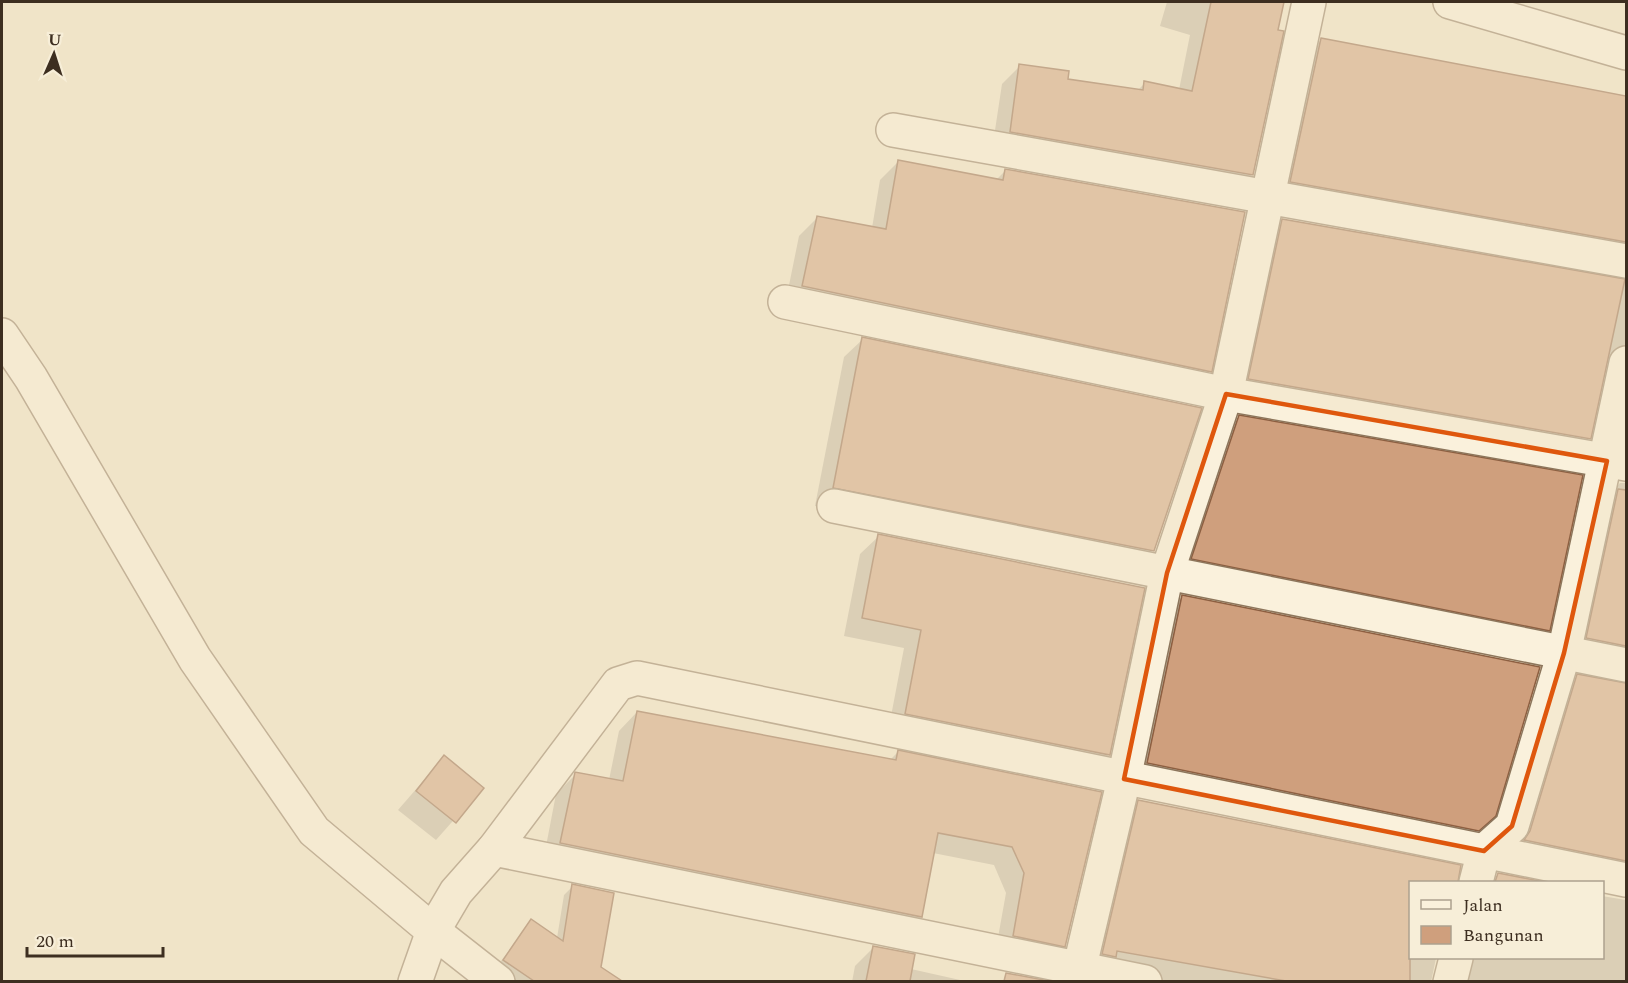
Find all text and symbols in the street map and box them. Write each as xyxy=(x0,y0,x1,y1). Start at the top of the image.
north arrow xyxy=(24,24,84,84)
text: U xyxy=(47,28,62,52)
legend xyxy=(1409,881,1604,959)
text: Jalan xyxy=(1463,892,1503,919)
scale bar xyxy=(27,920,164,958)
text: Bangunan xyxy=(1463,922,1544,949)
text: 20 m xyxy=(36,928,74,955)

